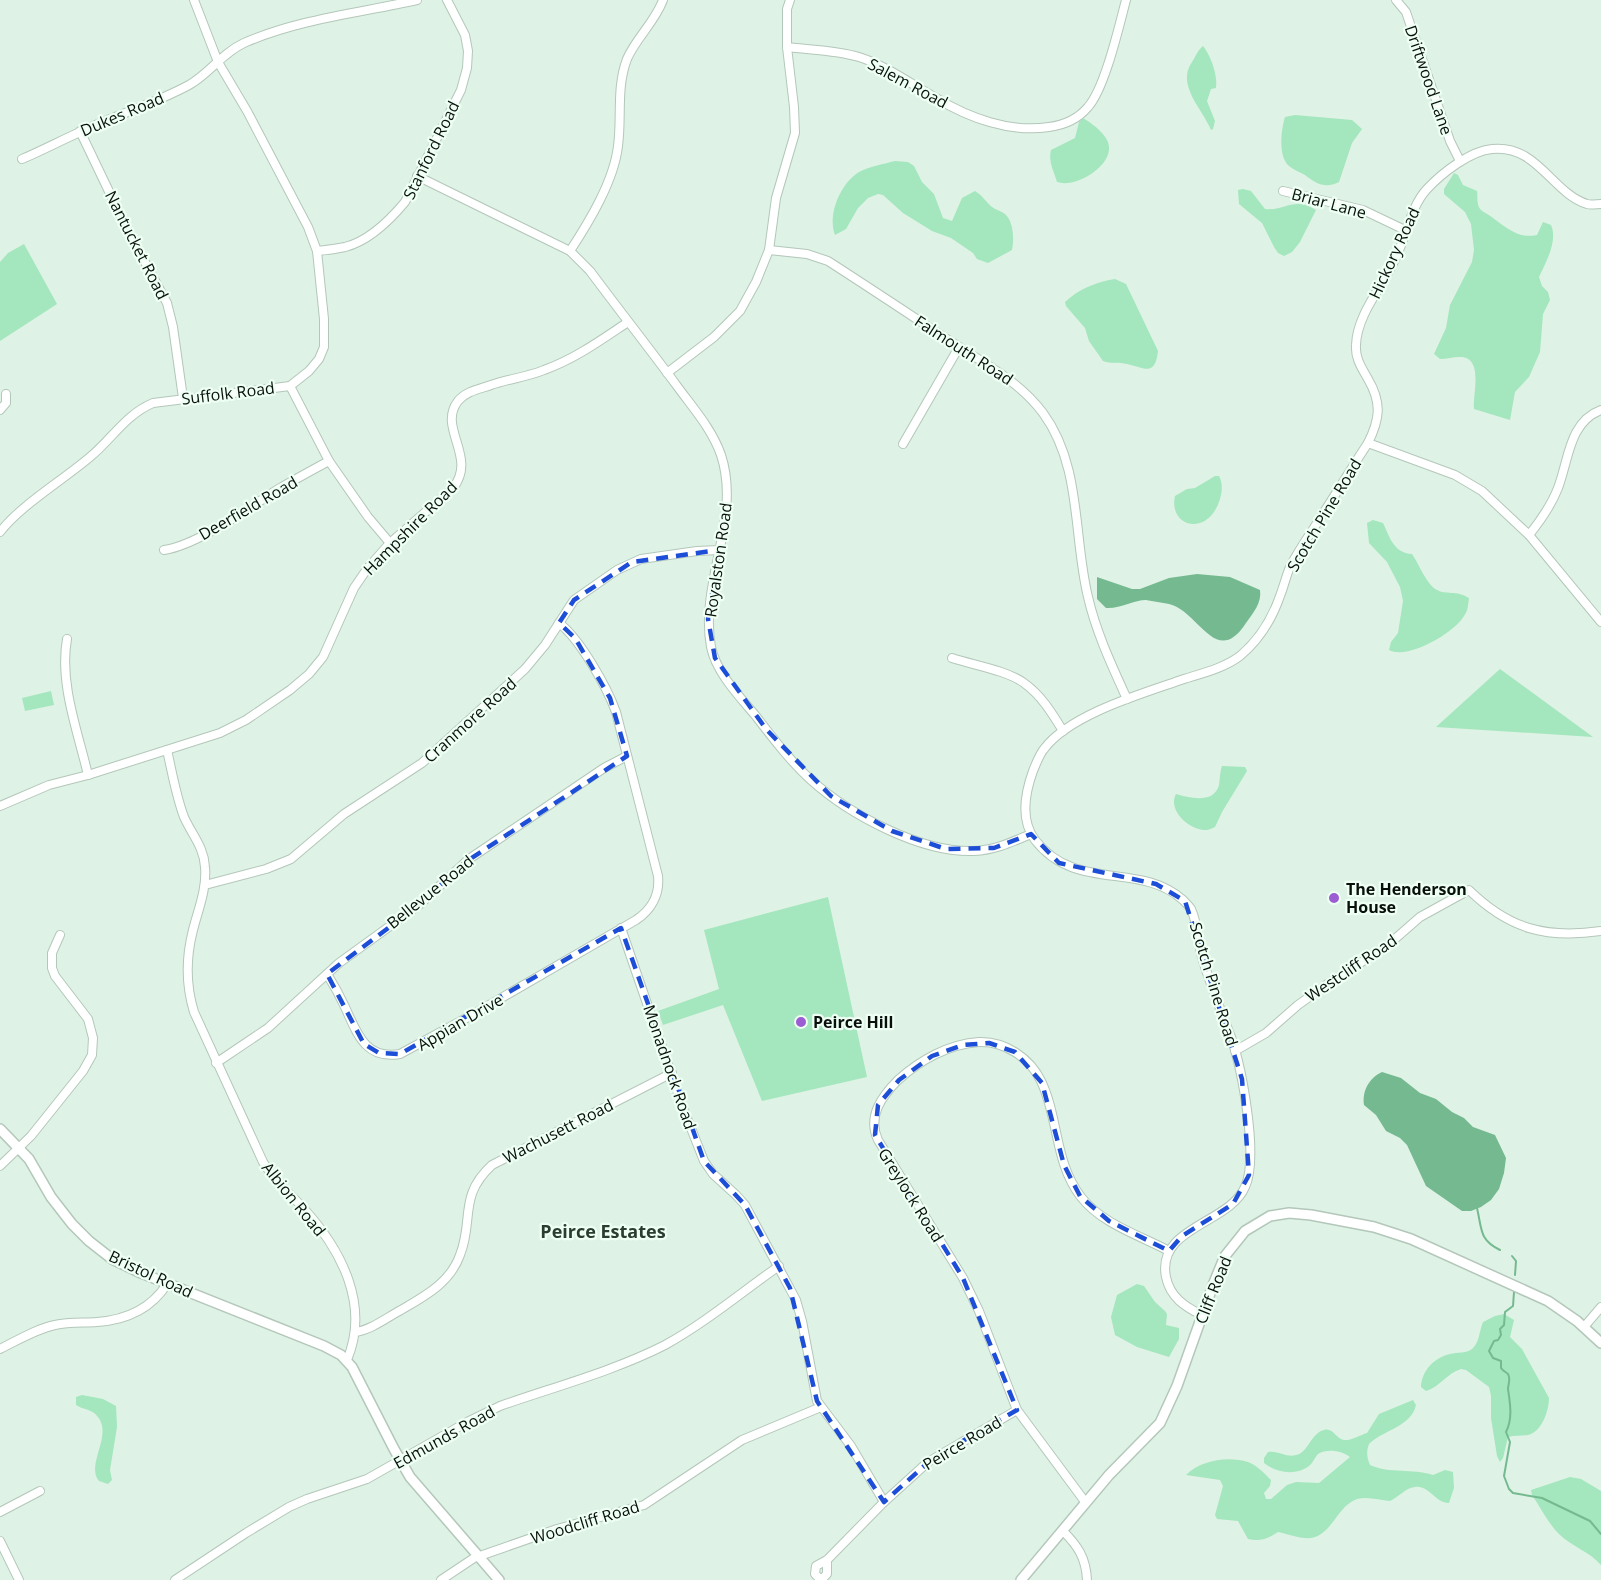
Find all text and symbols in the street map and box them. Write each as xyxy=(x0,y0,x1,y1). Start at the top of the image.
street label: Driftwood Lane xyxy=(1400,22,1458,138)
street label: Salem Road xyxy=(864,53,952,113)
street label: Dukes Road xyxy=(77,87,167,141)
street label: Stanford Road xyxy=(398,97,464,203)
street label: Briar Lane xyxy=(1289,182,1369,224)
street label: Nantucket Road xyxy=(100,187,174,303)
street label: Hickory Road xyxy=(1363,204,1425,302)
street label: Falmouth Road xyxy=(910,310,1018,390)
street label: Suffolk Road xyxy=(180,376,276,410)
street label: Scotch Pine Road xyxy=(1282,454,1366,576)
street label: Deerfield Road xyxy=(195,471,301,545)
street label: Hampshire Road xyxy=(358,476,462,580)
street label: Royalston Road xyxy=(699,501,737,619)
street label: Cranmore Road xyxy=(419,672,521,768)
street label: Bellevue Road xyxy=(382,850,478,934)
place label: The Henderson House xyxy=(1346,878,1467,918)
marker: The Henderson House xyxy=(1327,891,1341,905)
street label: Scotch Pine Road xyxy=(1185,919,1243,1049)
street label: Westcliff Road xyxy=(1301,929,1401,1007)
street label: Appian Drive xyxy=(413,989,507,1055)
street label: Monadnock Road xyxy=(638,1002,702,1132)
place label: Peirce Hill xyxy=(813,1011,893,1033)
marker: Peirce Hill xyxy=(794,1015,808,1029)
street label: Wachusett Road xyxy=(499,1094,617,1168)
street label: Greylock Road xyxy=(873,1144,949,1246)
street label: Albion Road xyxy=(257,1157,331,1241)
district label: Peirce Estates xyxy=(540,1219,666,1243)
street label: Bristol Road xyxy=(105,1245,197,1303)
street label: Cliff Road xyxy=(1189,1253,1237,1327)
street label: Edmunds Road xyxy=(389,1400,499,1474)
street label: Peirce Road xyxy=(919,1411,1005,1475)
street label: Woodcliff Road xyxy=(528,1495,642,1549)

